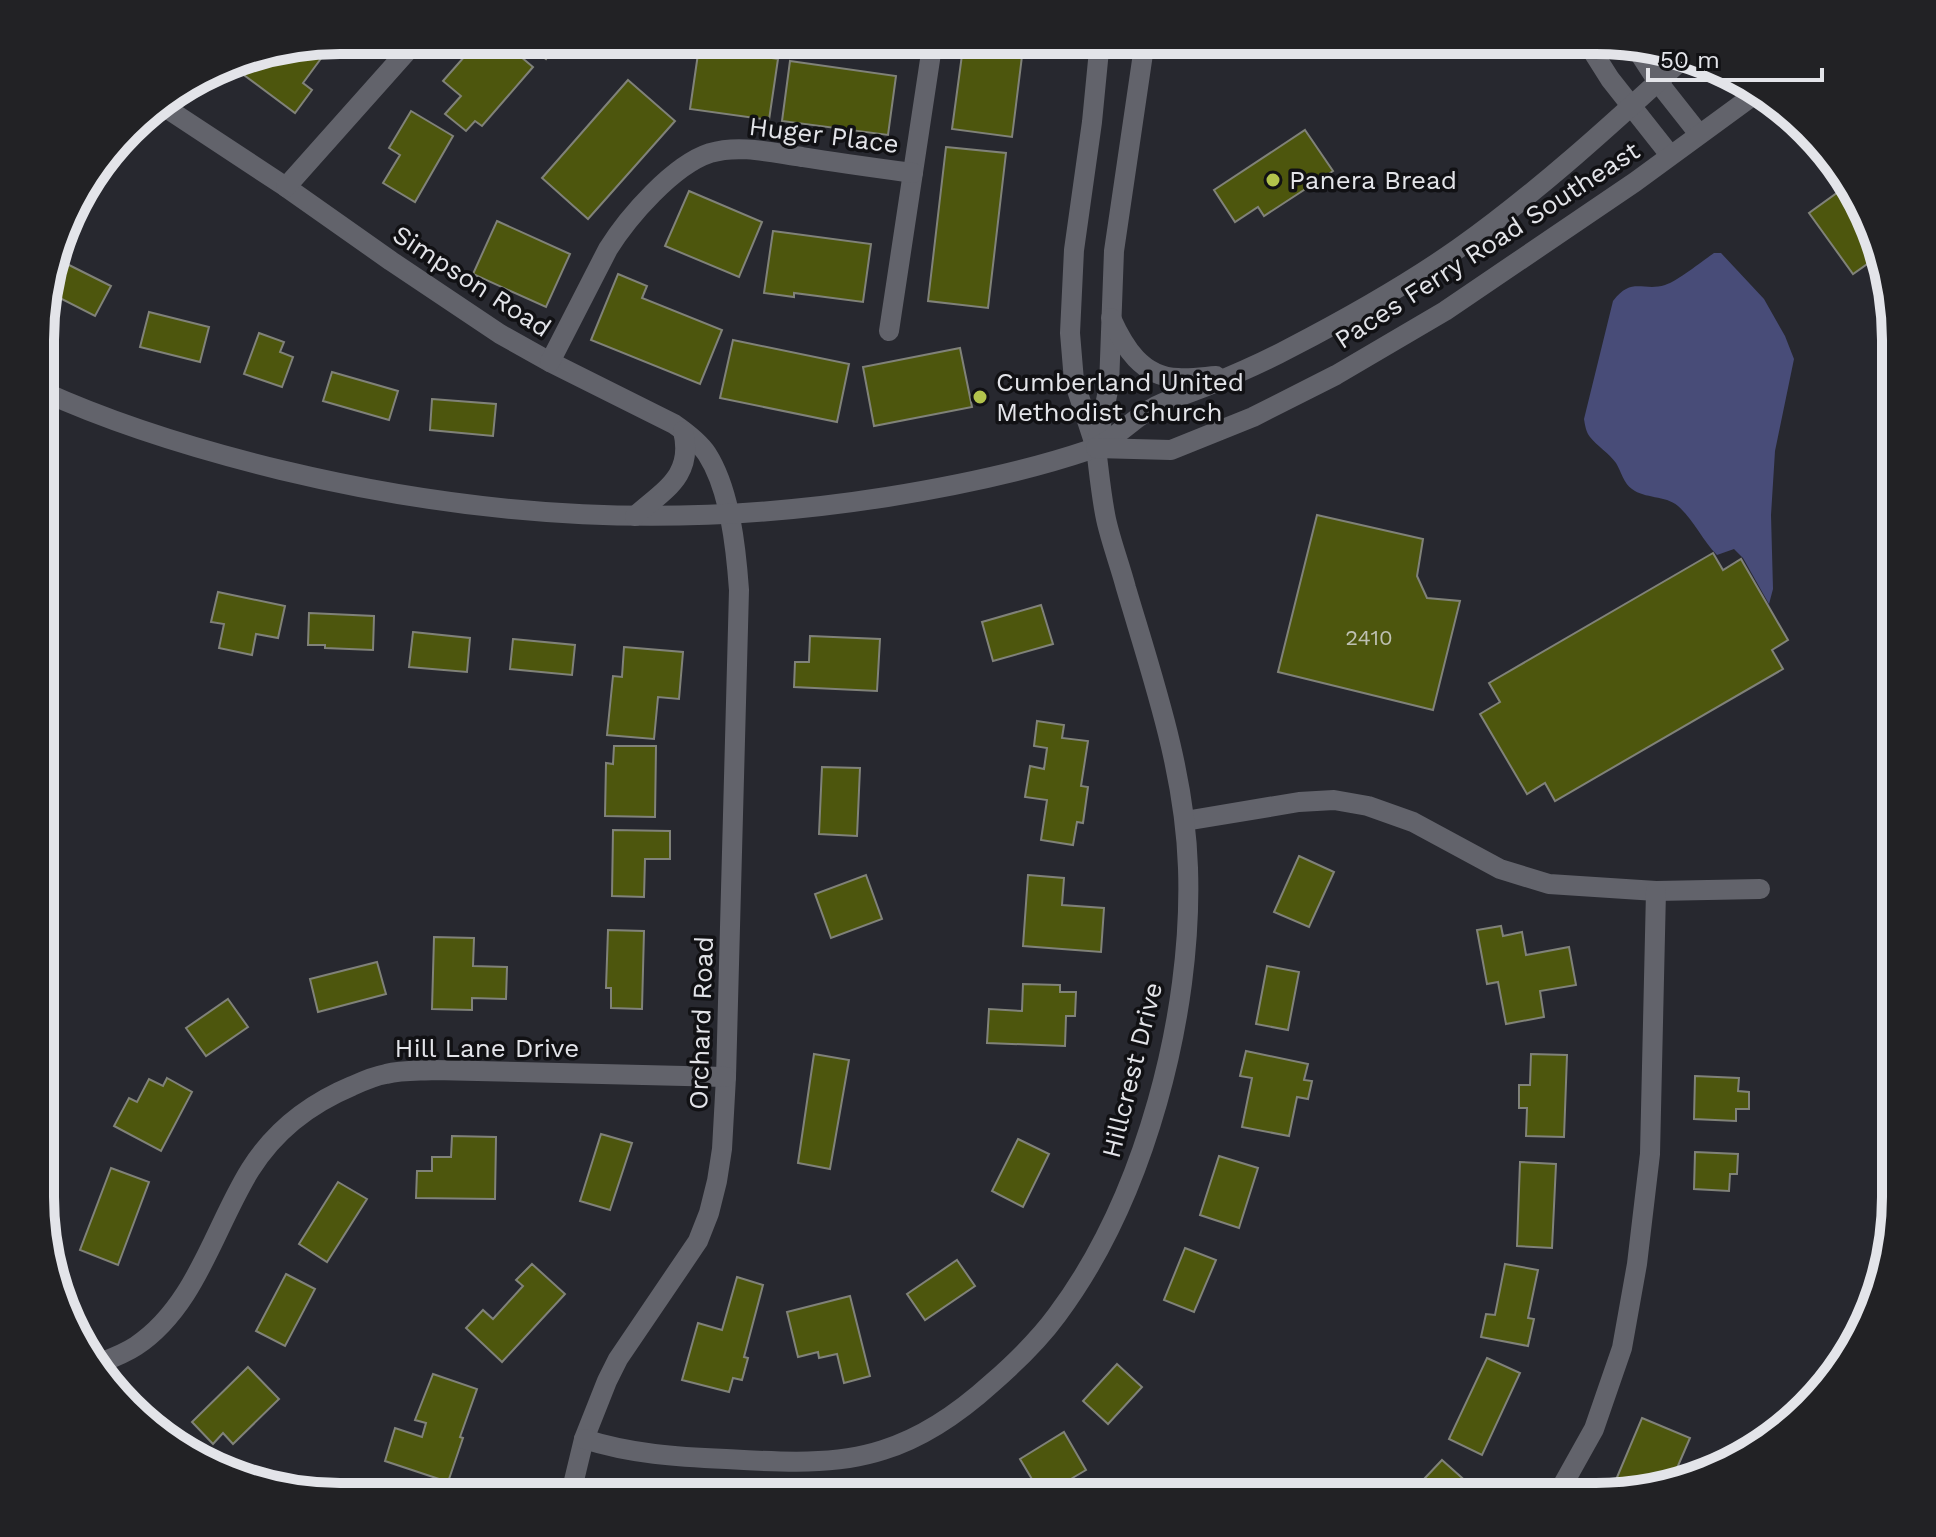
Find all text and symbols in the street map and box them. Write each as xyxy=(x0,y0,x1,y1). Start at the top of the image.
scale bar xyxy=(1648,32,1822,82)
text: 50 m xyxy=(1660,46,1720,74)
street label: Huger Place xyxy=(747,111,901,159)
street label: Paces Ferry Road Southeast xyxy=(1329,135,1645,355)
place label: Panera Bread xyxy=(1289,165,1457,195)
marker: Panera Bread xyxy=(1264,171,1282,189)
street label: Simpson Road xyxy=(387,219,557,343)
place label: Cumberland United Methodist Church xyxy=(996,367,1244,427)
marker: Cumberland United Methodist Church xyxy=(971,388,989,406)
house number: 2410 xyxy=(1345,625,1393,650)
street label: Orchard Road xyxy=(683,936,719,1110)
street label: Hillcrest Drive xyxy=(1096,979,1168,1161)
street label: Hill Lane Drive xyxy=(395,1033,579,1063)

